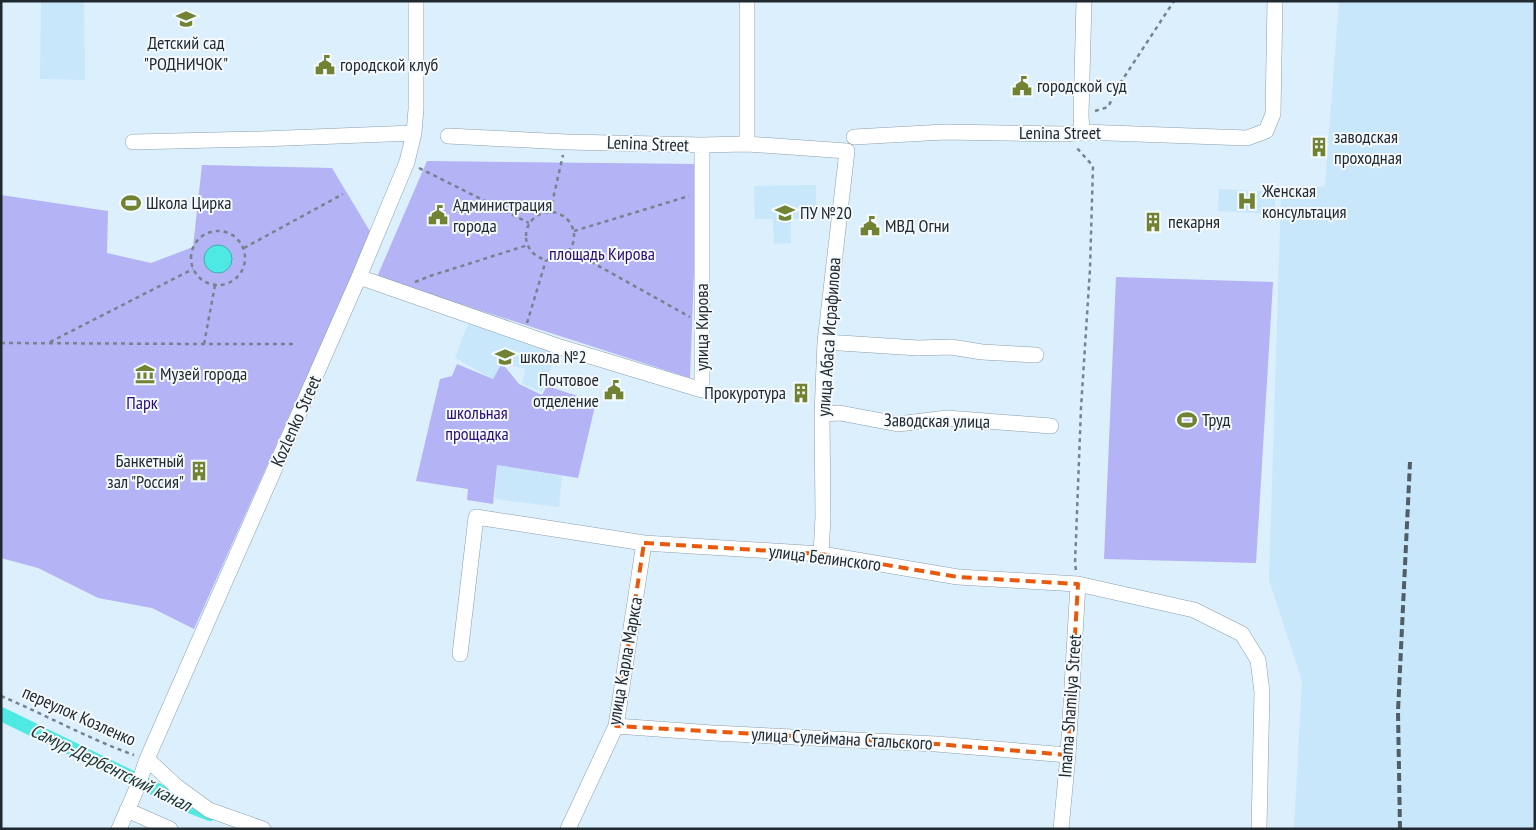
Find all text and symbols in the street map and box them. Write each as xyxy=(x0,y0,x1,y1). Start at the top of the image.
school or university icon: Детский сад "РОДНИЧОК" xyxy=(175,8,197,30)
place label: Детский сад "РОДНИЧОК" xyxy=(144,31,228,75)
place label: городской клуб xyxy=(340,53,439,76)
public building icon: городской клуб xyxy=(314,54,336,76)
place label: городской суд xyxy=(1037,74,1127,97)
public building icon: городской суд xyxy=(1011,75,1033,97)
street label: Lenina Street xyxy=(1019,121,1101,144)
place label: заводская проходная xyxy=(1334,125,1402,169)
street label: Lenina Street xyxy=(607,131,689,156)
building icon: заводская проходная xyxy=(1308,136,1330,158)
place label: Женская консультация xyxy=(1261,179,1347,223)
hospital icon: Женская консультация xyxy=(1236,190,1258,212)
place label: Школа Цирка xyxy=(146,191,231,214)
sports icon: Школа Цирка xyxy=(120,192,142,214)
place label: Администрация города xyxy=(453,193,552,237)
place label: ПУ №20 xyxy=(800,201,852,224)
school or university icon: ПУ №20 xyxy=(774,202,796,224)
public building icon: Администрация города xyxy=(427,204,449,226)
place label: пекарня xyxy=(1168,210,1220,233)
building icon: пекарня xyxy=(1142,211,1164,233)
place label: МВД Огни xyxy=(885,214,949,237)
public building icon: МВД Огни xyxy=(859,215,881,237)
park label: площадь Кирова xyxy=(549,242,655,265)
street label: улица Абаса Исрафилова xyxy=(811,256,846,417)
street label: улица Кирова xyxy=(690,283,713,371)
place label: школа №2 xyxy=(520,345,587,368)
school or university icon: школа №2 xyxy=(494,346,516,368)
place label: Музей города xyxy=(160,362,247,385)
museum icon: Музей города xyxy=(134,363,156,385)
place label: Почтовое отделение xyxy=(533,368,599,412)
street label: Kozlenko Street xyxy=(265,372,326,470)
public building icon: Почтовое отделение xyxy=(603,379,625,401)
place label: Прокуротура xyxy=(704,381,786,404)
building icon: Прокуротура xyxy=(790,382,812,404)
park label: Парк xyxy=(126,391,158,414)
park label: школьная прощадка xyxy=(445,401,509,445)
street label: Заводская улица xyxy=(884,408,990,433)
place label: Труд xyxy=(1202,408,1231,431)
sports icon: Труд xyxy=(1176,409,1198,431)
place label: Банкетный зал "Россия" xyxy=(107,449,184,493)
building icon: Банкетный зал "Россия" xyxy=(188,460,210,482)
street label: улица Белинского xyxy=(768,539,883,576)
street label: улица Карла Маркса xyxy=(602,595,647,727)
street label: Imama Shamilya Street xyxy=(1053,634,1086,778)
street label: переулок Козленко xyxy=(19,680,140,751)
water label: Самур-Дербентский канал xyxy=(27,718,197,817)
street label: улица Сулеймана Стальского xyxy=(751,722,934,755)

